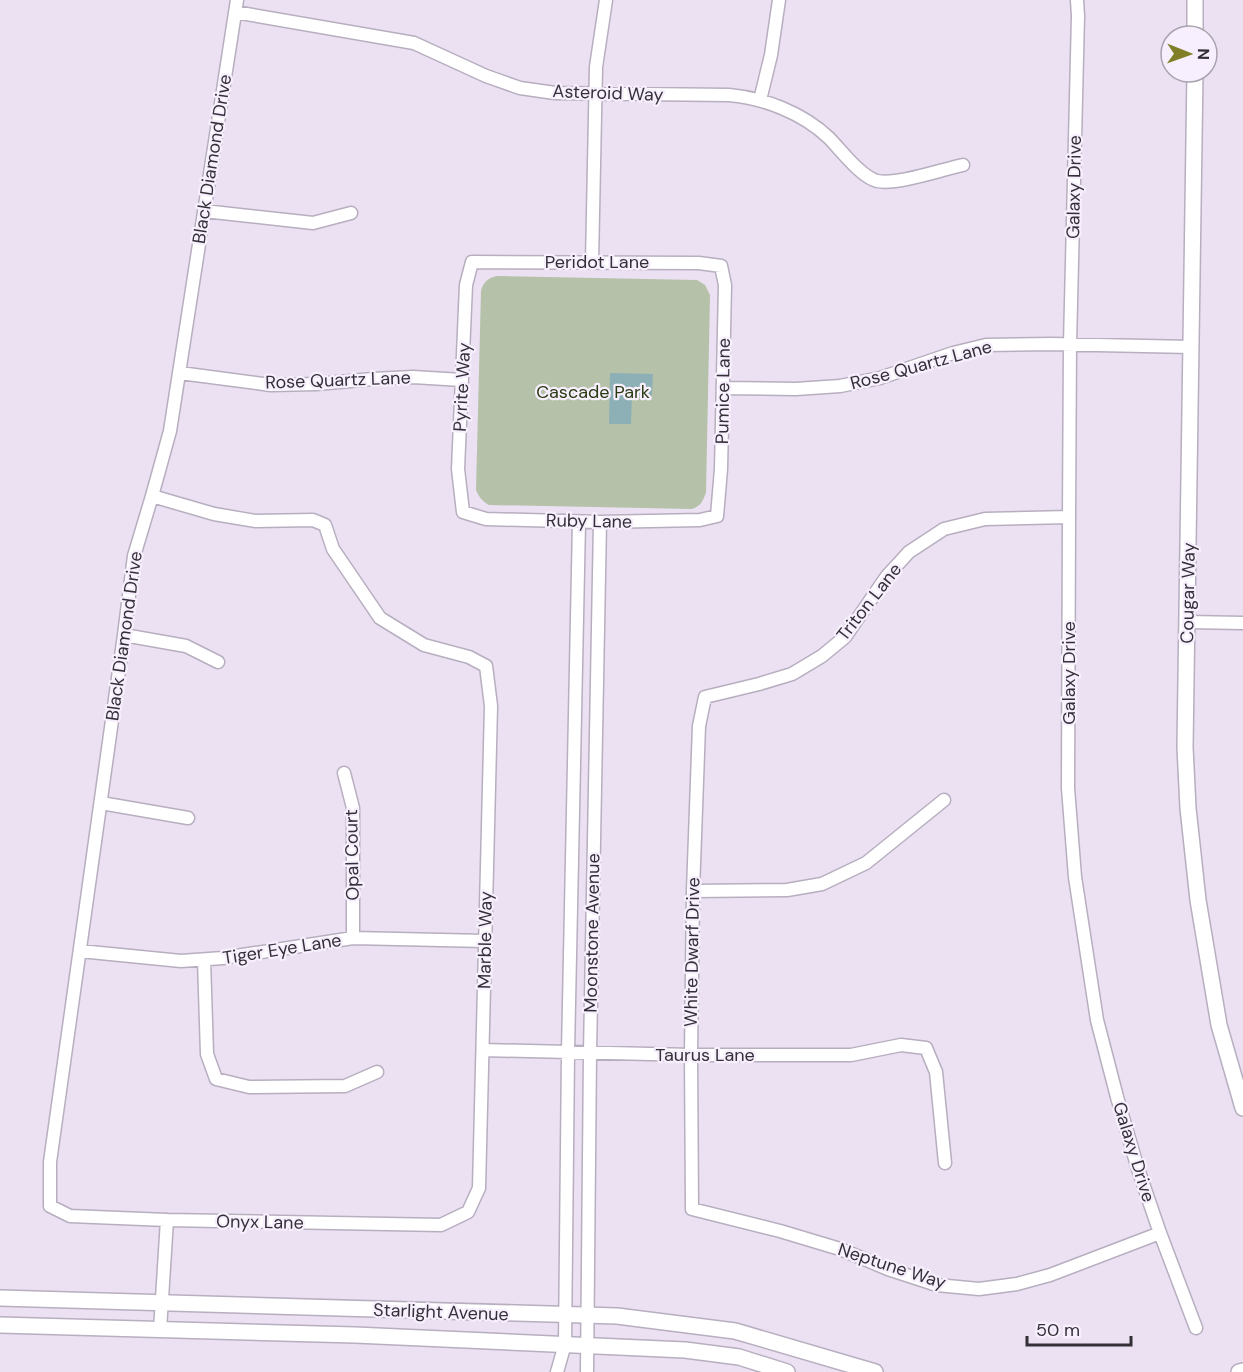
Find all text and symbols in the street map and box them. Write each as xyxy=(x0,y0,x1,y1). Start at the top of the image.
north arrow xyxy=(1159,24,1219,84)
text: N xyxy=(1193,48,1214,60)
street label: Black Diamond Drive xyxy=(187,73,237,245)
street label: Asteroid Way xyxy=(552,79,664,107)
street label: Galaxy Drive xyxy=(1061,135,1087,239)
street label: Peridot Lane xyxy=(545,250,649,274)
street label: Rose Quartz Lane xyxy=(848,335,994,395)
street label: Pumice Lane xyxy=(710,338,736,444)
street label: Pyrite Way xyxy=(448,342,476,432)
street label: Rose Quartz Lane xyxy=(265,365,411,395)
park label: Cascade Park xyxy=(536,380,650,404)
street label: Ruby Lane xyxy=(546,508,632,534)
street label: Cougar Way xyxy=(1175,542,1201,644)
street label: Black Diamond Drive xyxy=(100,550,148,722)
street label: Triton Lane xyxy=(831,558,907,646)
street label: Galaxy Drive xyxy=(1057,621,1081,725)
street label: Opal Court xyxy=(339,809,365,901)
street label: Moonstone Avenue xyxy=(579,853,605,1013)
street label: White Dwarf Drive xyxy=(679,877,705,1027)
street label: Marble Way xyxy=(472,891,498,989)
street label: Tiger Eye Lane xyxy=(221,928,343,970)
street label: Taurus Lane xyxy=(655,1043,755,1067)
street label: Galaxy Drive xyxy=(1107,1099,1161,1205)
street label: Onyx Lane xyxy=(216,1209,304,1235)
street label: Neptune Way xyxy=(835,1237,949,1295)
street label: Starlight Avenue xyxy=(373,1298,509,1326)
scale bar xyxy=(1027,1309,1130,1347)
text: 50 m xyxy=(1036,1318,1080,1342)

